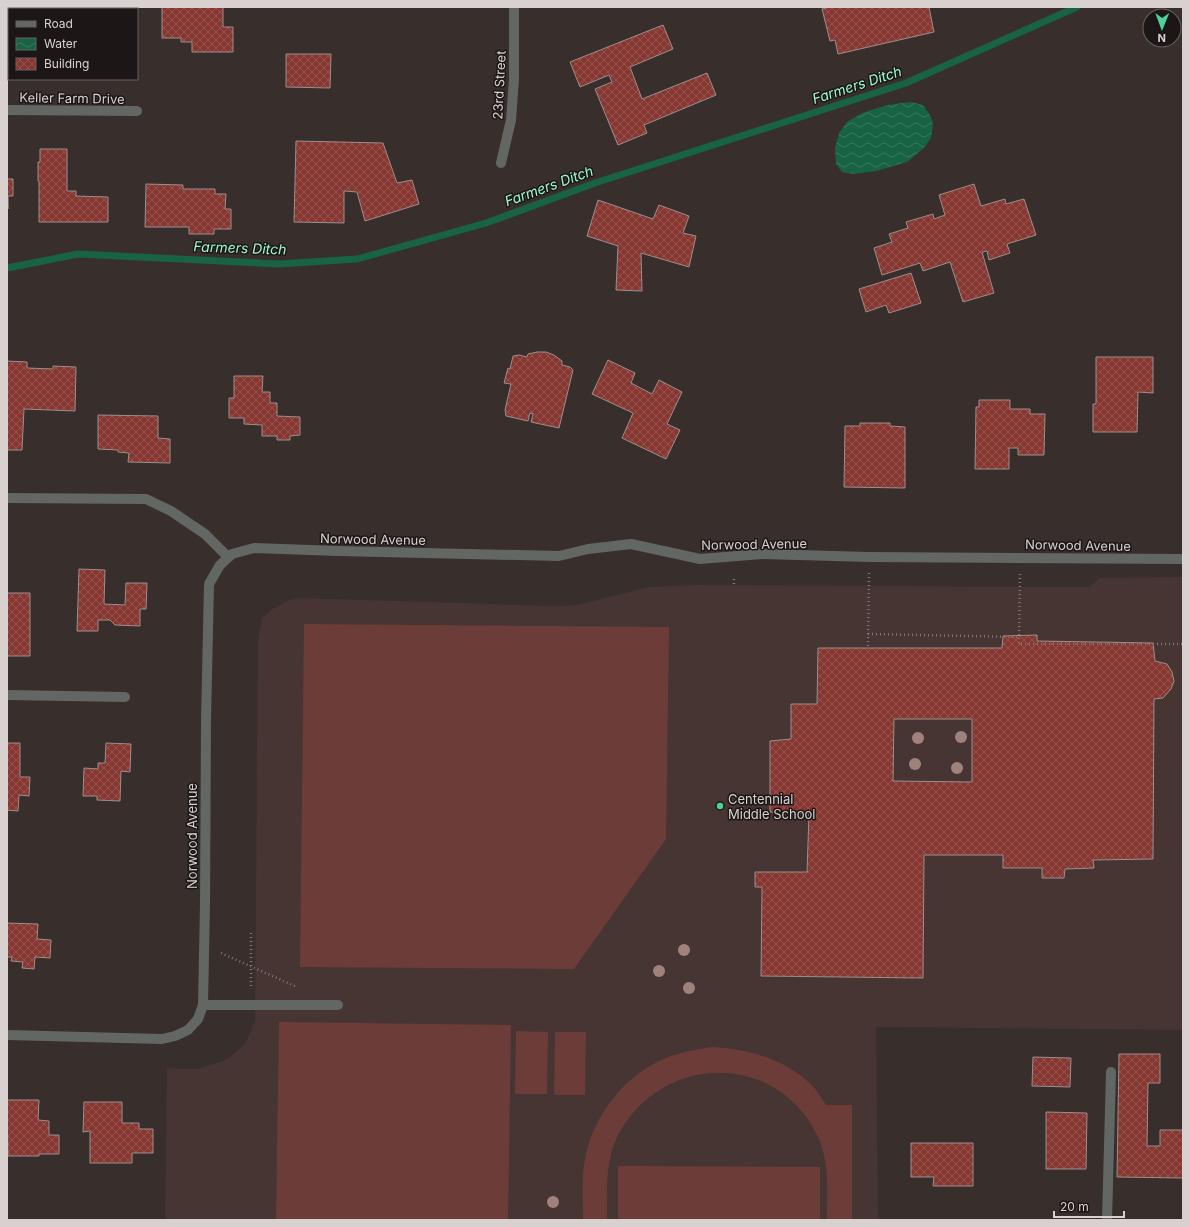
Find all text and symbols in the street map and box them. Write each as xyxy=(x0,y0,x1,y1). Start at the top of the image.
legend xyxy=(8,8,138,80)
north arrow xyxy=(1142,8,1182,48)
text: Road xyxy=(44,16,73,31)
text: N xyxy=(1158,31,1166,45)
text: Water xyxy=(44,36,78,51)
street label: 23rd Street xyxy=(489,50,509,120)
text: Building xyxy=(44,56,89,71)
water label: Farmers Ditch xyxy=(810,62,904,107)
street label: Keller Farm Drive xyxy=(19,89,125,107)
water label: Farmers Ditch xyxy=(502,162,595,209)
water label: Farmers Ditch xyxy=(193,237,287,258)
street label: Norwood Avenue xyxy=(320,530,426,548)
street label: Norwood Avenue xyxy=(701,535,807,553)
street label: Norwood Avenue xyxy=(1025,536,1131,554)
street label: Norwood Avenue xyxy=(184,783,200,889)
place label: Centennial Middle School xyxy=(728,791,815,822)
marker: Centennial Middle School xyxy=(715,801,725,811)
scale bar xyxy=(1054,1193,1124,1219)
text: 20 m xyxy=(1060,1199,1089,1214)

